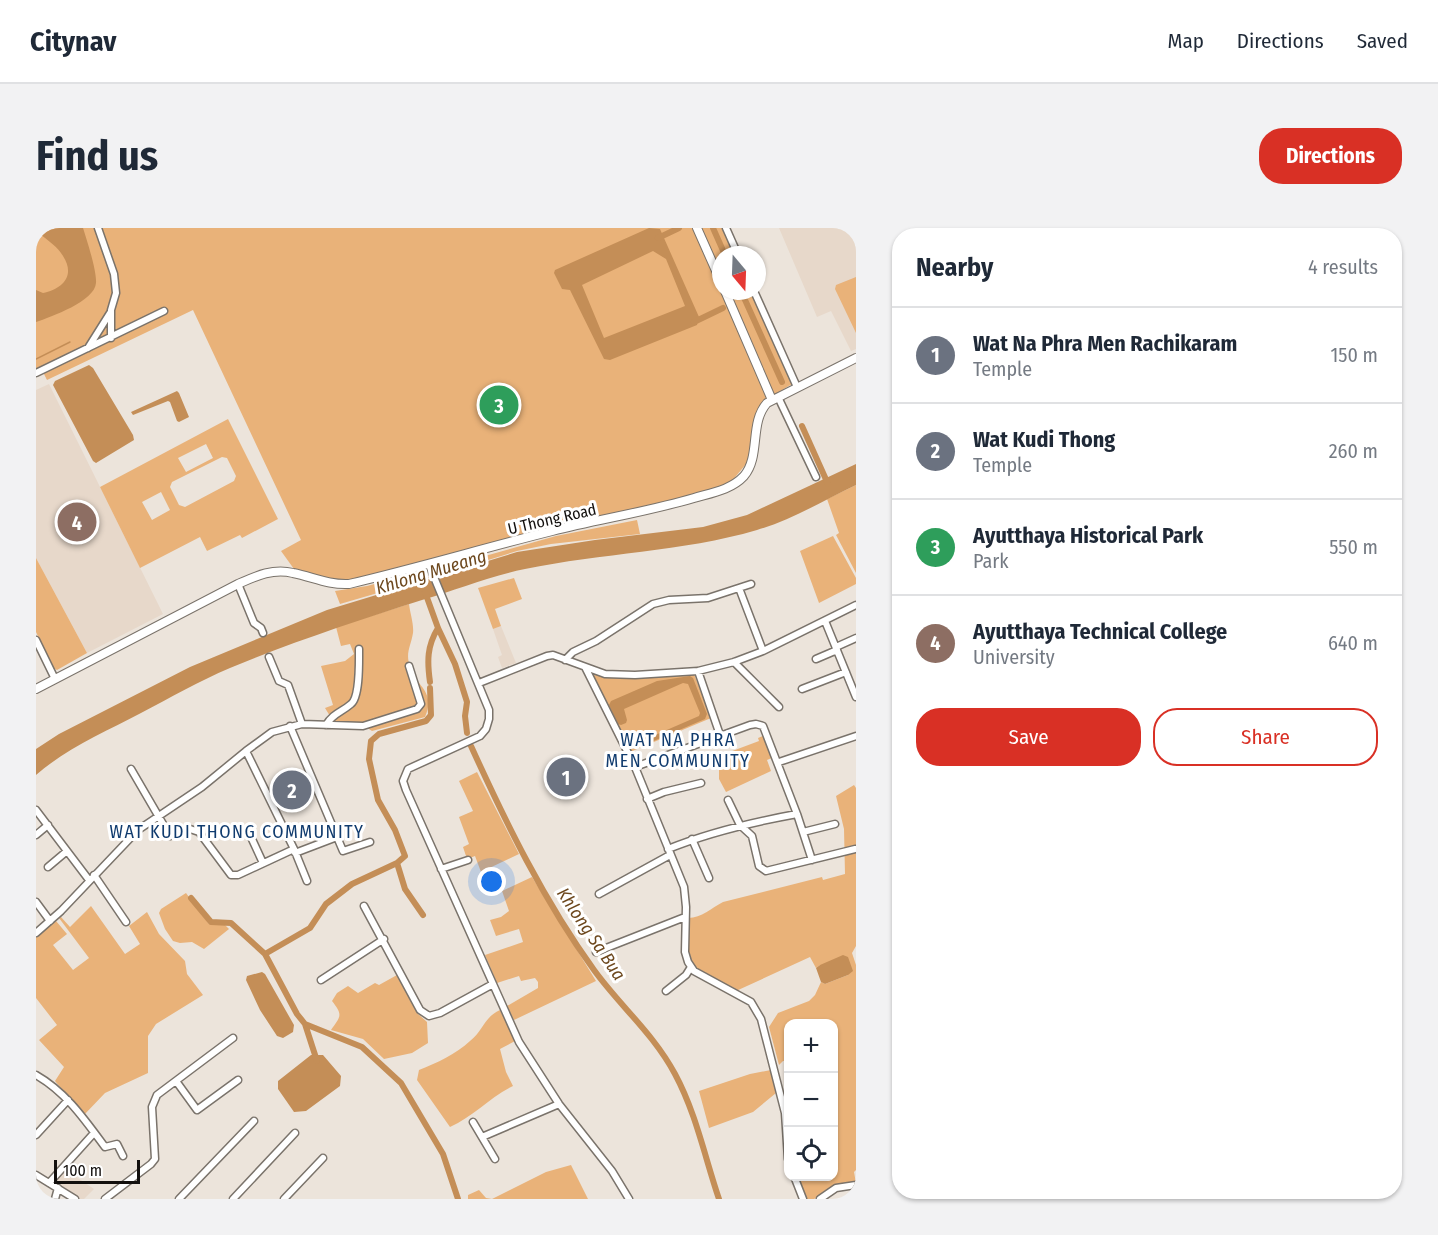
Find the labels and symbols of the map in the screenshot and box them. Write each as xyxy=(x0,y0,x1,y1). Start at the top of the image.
north arrow xyxy=(712,246,766,300)
pin: 3 xyxy=(480,382,518,428)
pin: 4 xyxy=(58,500,96,544)
street label: U Thong Road xyxy=(506,500,598,538)
water label: Khlong Mueang xyxy=(373,545,489,599)
district label: WAT NA PHRA MEN COMMUNITY xyxy=(606,729,750,772)
pin: 1 xyxy=(546,754,586,800)
pin: 2 xyxy=(272,768,312,812)
district label: WAT KUDI THONG COMMUNITY xyxy=(109,821,365,843)
your location xyxy=(477,867,506,896)
water label: Khlong Sa Bua xyxy=(552,884,630,984)
scale bar xyxy=(54,1157,140,1184)

